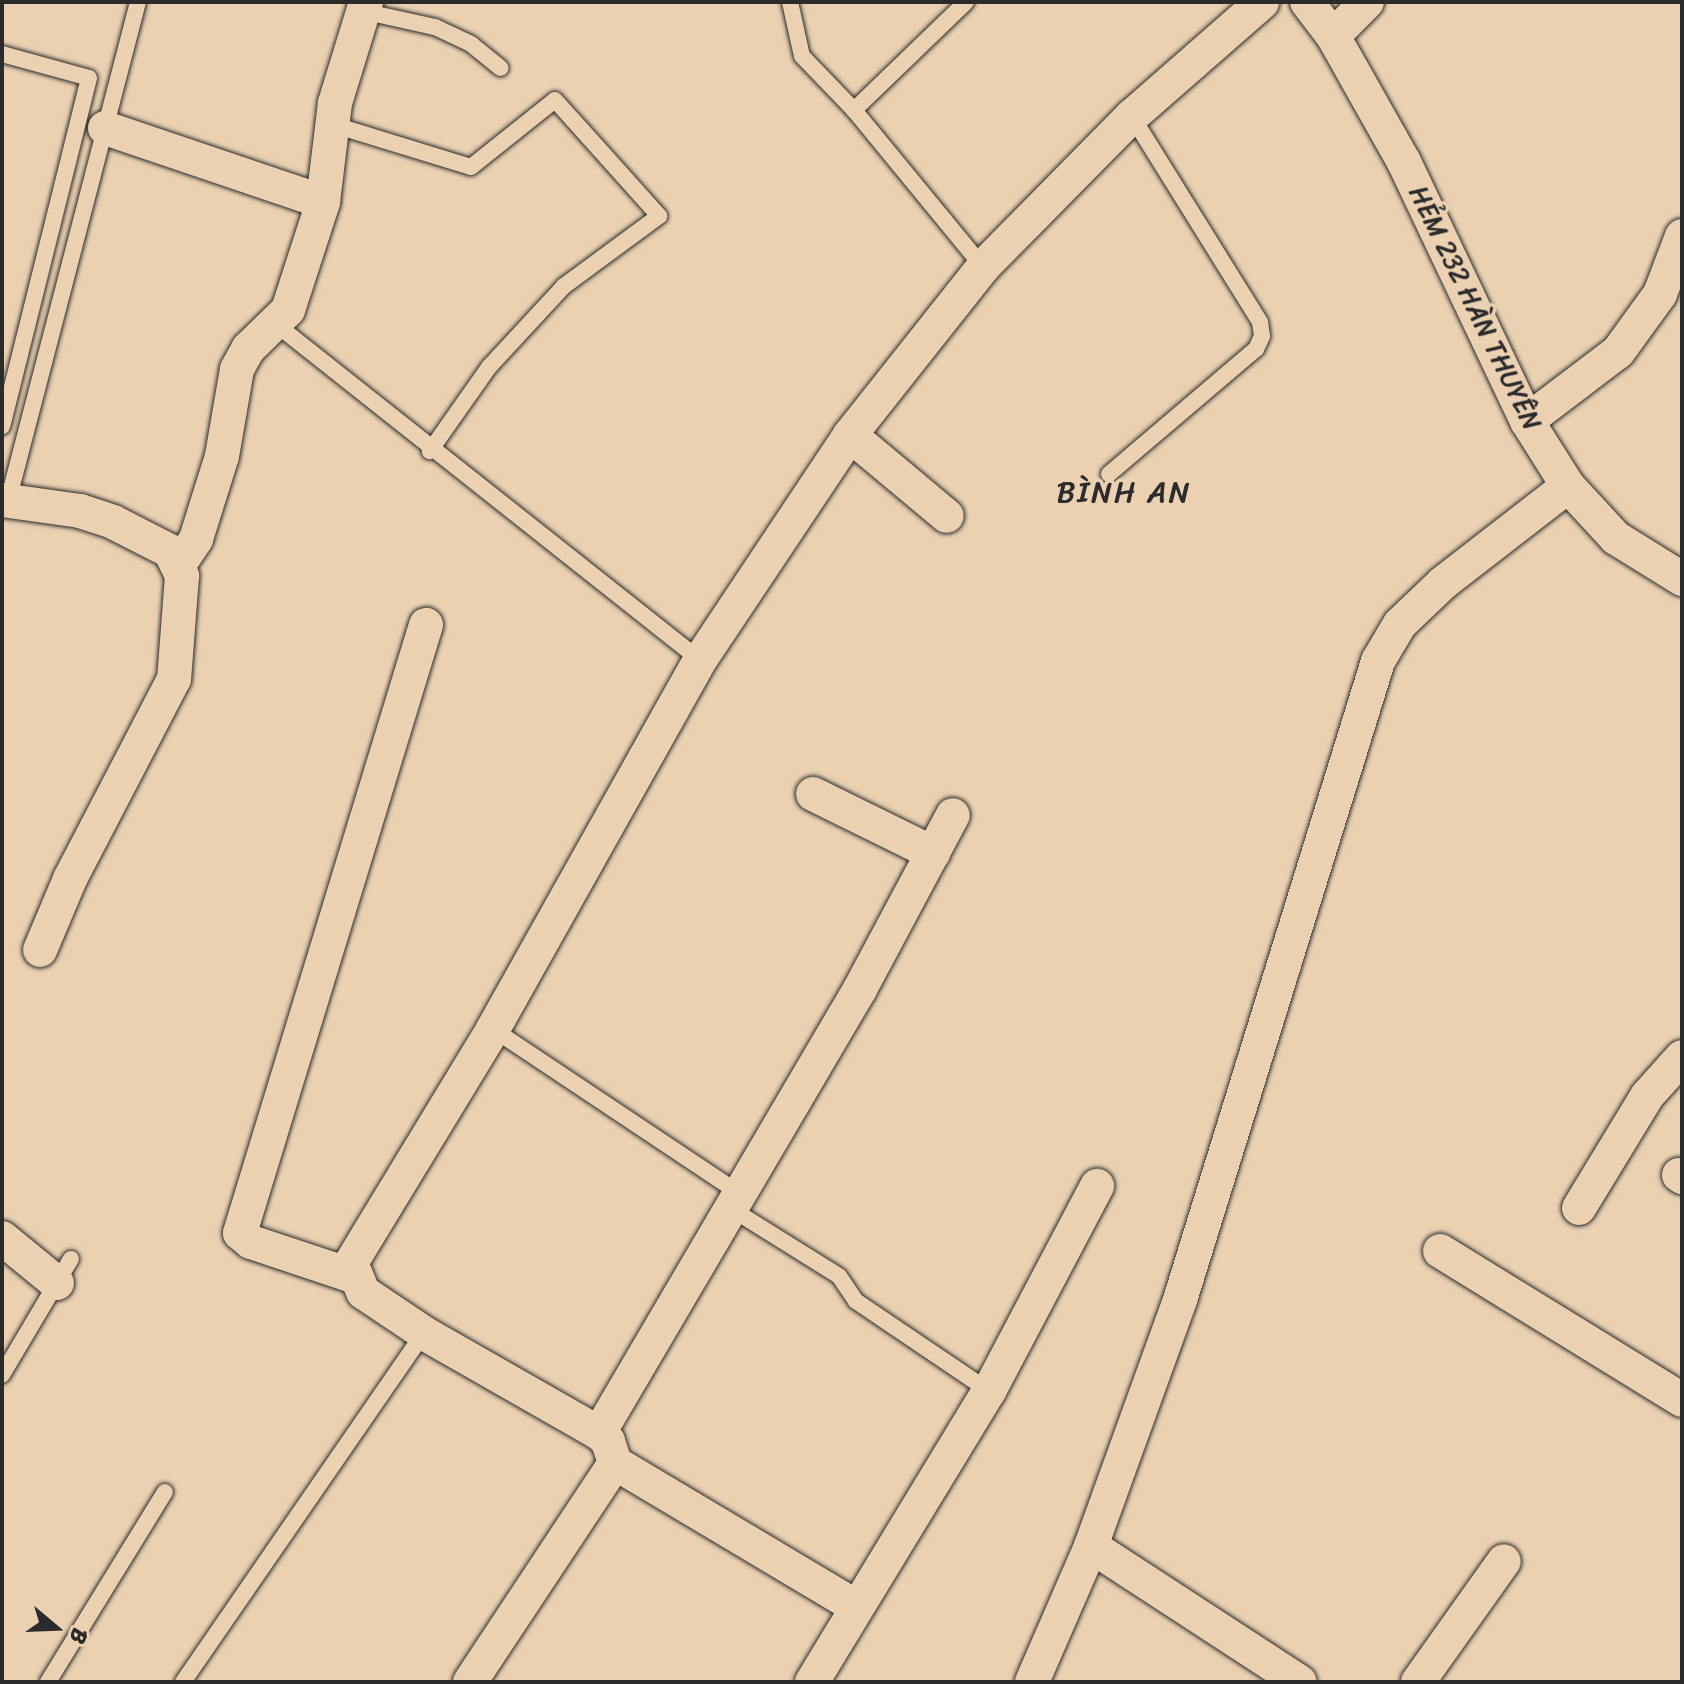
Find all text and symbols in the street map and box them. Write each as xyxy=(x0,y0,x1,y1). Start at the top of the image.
street label: HẺM 232 HÀN THUYÊN xyxy=(1402,181,1548,435)
district label: BÌNH AN xyxy=(1056,474,1192,510)
north arrow xyxy=(16,1588,96,1668)
text: B xyxy=(58,1623,100,1649)

